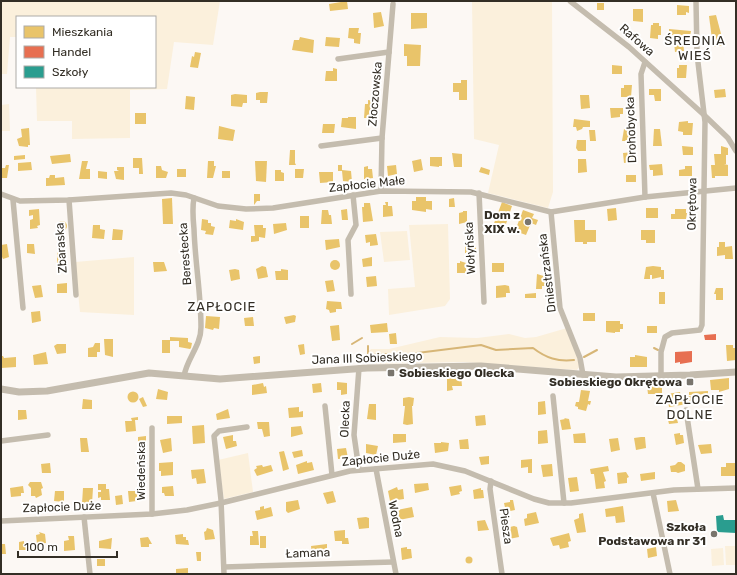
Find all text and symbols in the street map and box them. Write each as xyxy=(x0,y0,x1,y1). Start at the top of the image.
legend xyxy=(16,16,156,88)
street label: Rafowa xyxy=(617,21,657,59)
text: Mieszkania xyxy=(52,25,113,39)
district label: ŚREDNIA WIEŚ xyxy=(664,33,726,63)
text: Handel xyxy=(52,45,91,59)
street label: Złoczowska xyxy=(365,61,385,127)
text: Szkoły xyxy=(52,65,89,79)
street label: Drohobycka xyxy=(623,97,639,163)
street label: Zapłocie Małe xyxy=(328,173,406,195)
street label: Okrętowa xyxy=(685,177,699,231)
place label: Dom z XIX w. xyxy=(484,208,520,236)
marker: Dom z XIX w. xyxy=(523,217,533,227)
street label: Zbaraska xyxy=(52,222,70,274)
street label: Berestecka xyxy=(176,222,194,286)
street label: Wołyńska xyxy=(462,222,478,274)
street label: Dniestrzańska xyxy=(535,233,559,313)
district label: ZAPŁOCIE xyxy=(187,299,257,314)
street label: Jana III Sobieskiego xyxy=(311,349,423,367)
place label: Sobieskiego Olecka xyxy=(399,366,514,380)
marker: Sobieskiego Olecka xyxy=(386,368,396,378)
place label: Sobieskiego Okrętowa xyxy=(549,375,682,389)
marker: Sobieskiego Okrętowa xyxy=(685,377,695,387)
district label: ZAPŁOCIE DOLNE xyxy=(655,392,725,422)
street label: Olecka xyxy=(337,400,353,438)
street label: Wiedeńska xyxy=(134,441,148,501)
street label: Zapłocie Duże xyxy=(341,447,421,469)
street label: Zapłocie Duże xyxy=(22,499,102,515)
street label: Wodna xyxy=(385,499,407,539)
street label: Piesza xyxy=(497,507,515,545)
place label: Szkoła Podstawowa nr 31 xyxy=(598,520,706,548)
marker: Szkoła Podstawowa nr 31 xyxy=(709,529,719,539)
scale bar xyxy=(18,533,117,559)
text: 100 m xyxy=(24,540,58,554)
street label: Łamana xyxy=(285,545,331,561)

